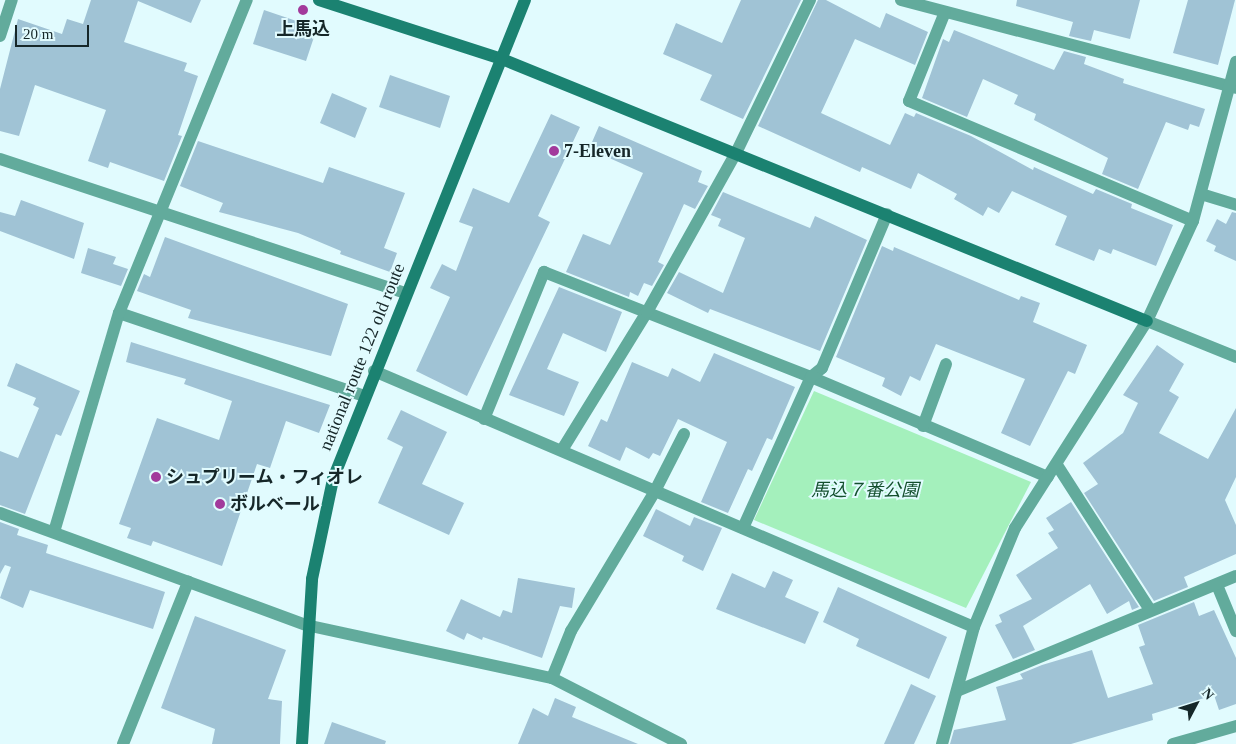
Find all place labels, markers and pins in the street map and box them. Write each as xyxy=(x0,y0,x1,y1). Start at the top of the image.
marker: 上馬込 xyxy=(297,4,309,16)
place label: 上馬込 xyxy=(276,18,330,40)
place label: 7-Eleven xyxy=(564,140,631,162)
marker: 7-Eleven xyxy=(548,145,560,157)
place label: シュプリーム・フィオレ xyxy=(166,466,364,488)
marker: シュプリーム・フィオレ xyxy=(150,471,162,483)
place label: ボルベール xyxy=(230,493,320,515)
marker: ボルベール xyxy=(214,498,226,510)

